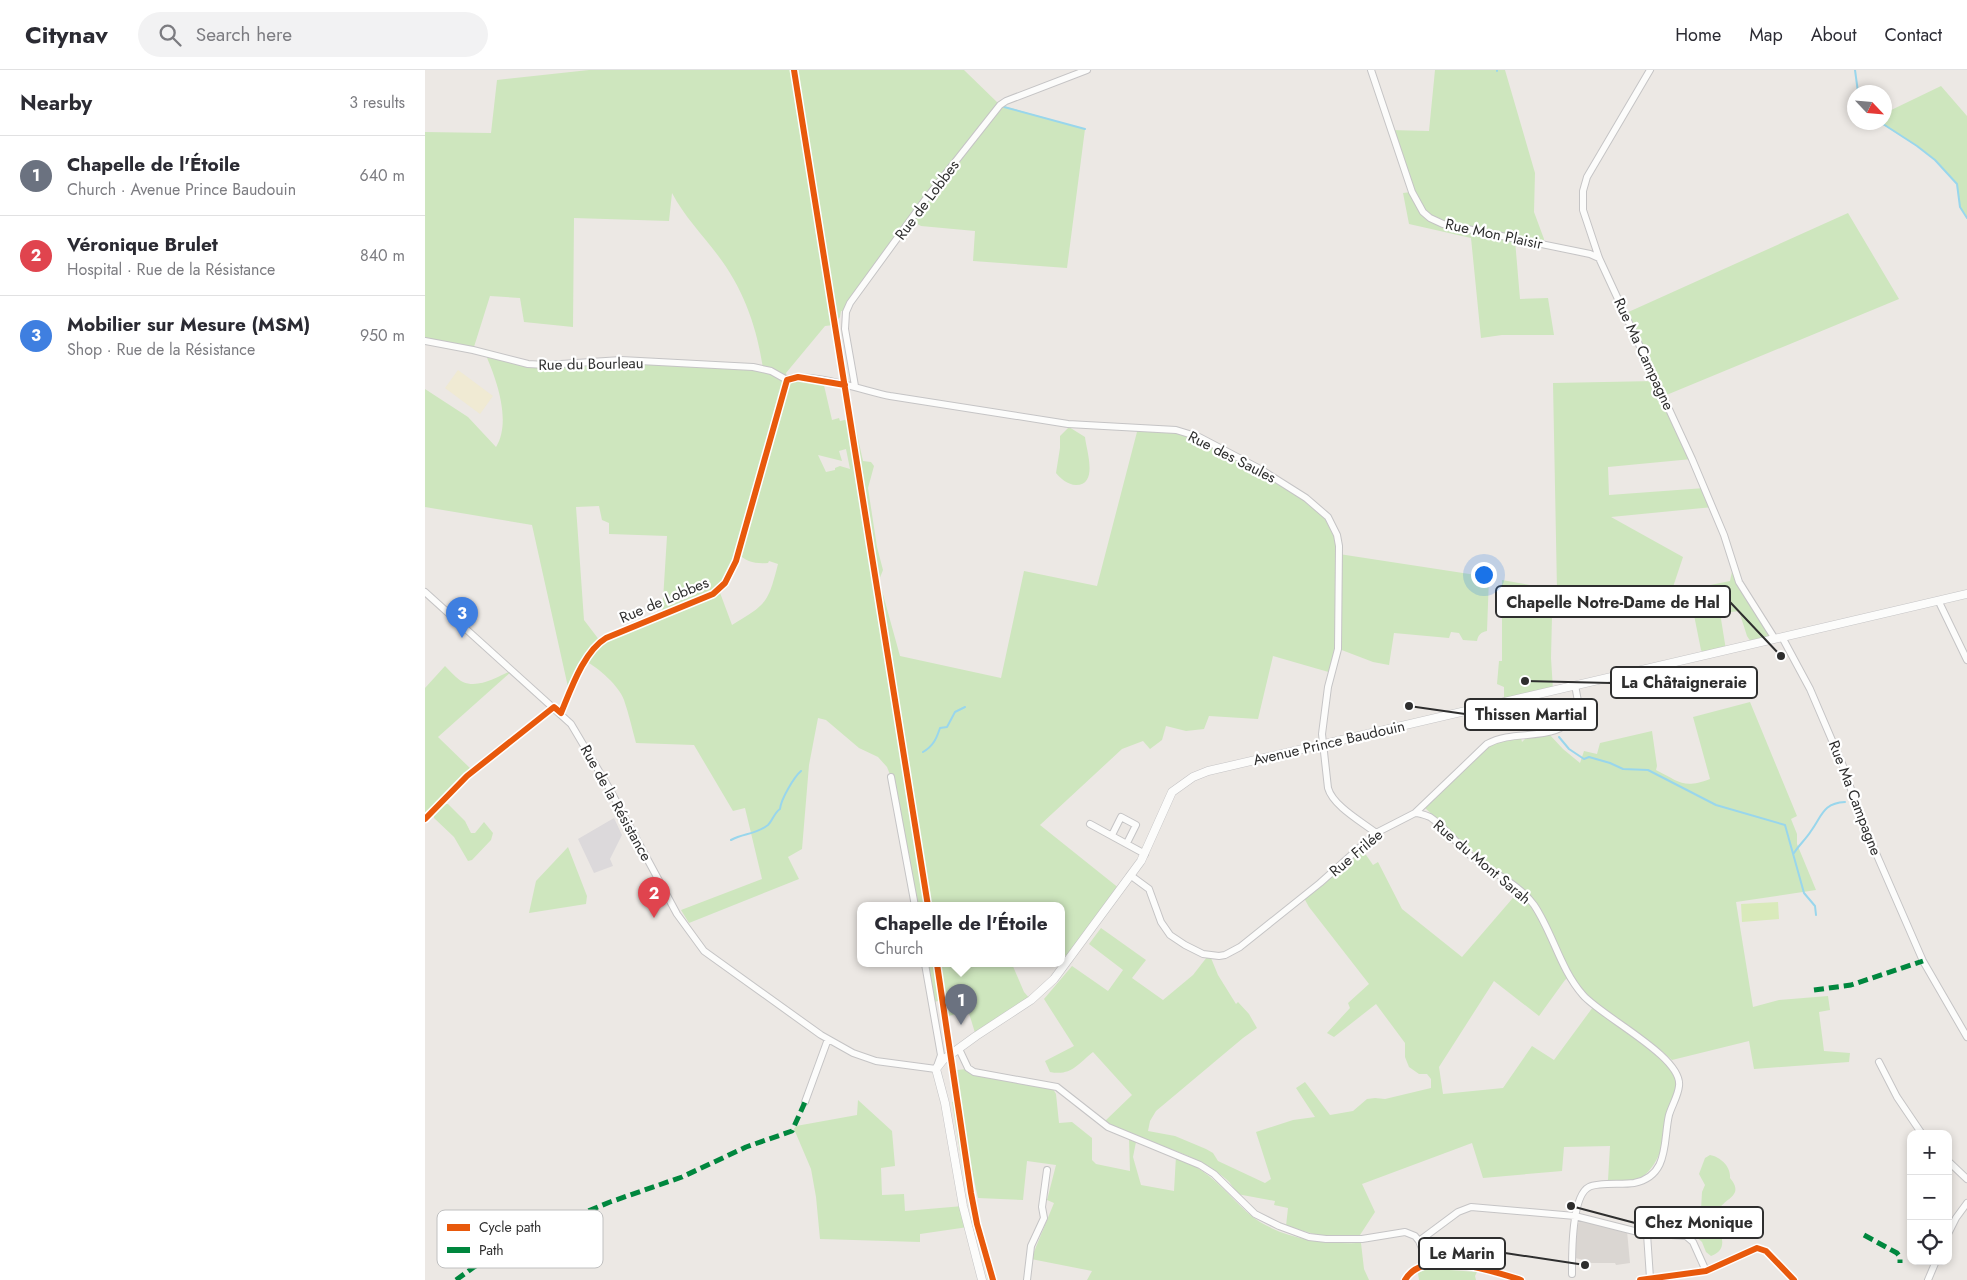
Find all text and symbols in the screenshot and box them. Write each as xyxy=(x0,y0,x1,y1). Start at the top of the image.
search box xyxy=(138,12,488,57)
text: Citynav xyxy=(25,17,108,52)
icon: search xyxy=(156,21,184,49)
text: Search here xyxy=(196,21,292,48)
text: Home xyxy=(1675,22,1721,48)
text: Map xyxy=(1749,22,1783,48)
text: About xyxy=(1811,22,1856,48)
text: Contact xyxy=(1884,22,1942,48)
north arrow xyxy=(1847,85,1892,130)
text: Nearby xyxy=(20,88,92,118)
text: 3 results xyxy=(349,91,405,114)
text: Chapelle de l'Étoile xyxy=(67,151,240,178)
street label: Rue de Lobbes xyxy=(890,155,964,245)
text: 1 xyxy=(32,164,40,187)
text: 640 m xyxy=(360,164,405,187)
text: Church · Avenue Prince Baudouin xyxy=(67,178,296,201)
street label: Rue Mon Plaisir xyxy=(1443,213,1546,255)
text: Véronique Brulet xyxy=(67,231,218,258)
text: 2 xyxy=(31,244,41,267)
text: 840 m xyxy=(360,244,405,267)
text: Hospital · Rue de la Résistance xyxy=(67,258,275,281)
street label: Rue Ma Campagne xyxy=(1608,294,1680,414)
text: Mobilier sur Mesure (MSM) xyxy=(67,311,310,338)
text: 3 xyxy=(31,324,41,347)
text: 950 m xyxy=(360,324,405,347)
text: Shop · Rue de la Résistance xyxy=(67,338,255,361)
street label: Rue du Bourleau xyxy=(538,352,644,376)
street label: Rue des Saules xyxy=(1184,425,1280,489)
your location xyxy=(1471,562,1497,588)
street label: Rue de Lobbes xyxy=(616,571,712,629)
callout: Chapelle Notre-Dame de Hal xyxy=(1496,586,1730,617)
text: Chapelle Notre-Dame de Hal xyxy=(1506,591,1720,614)
pin: 3 xyxy=(446,597,478,638)
callout: La Châtaigneraie xyxy=(1611,667,1757,698)
text: La Châtaigneraie xyxy=(1621,671,1747,694)
callout: Thissen Martial xyxy=(1465,699,1597,730)
text: Thissen Martial xyxy=(1475,703,1587,726)
street label: Avenue Prince Baudouin xyxy=(1251,715,1407,771)
street label: Rue Ma Campagne xyxy=(1823,737,1887,859)
street label: Rue de la Résistance xyxy=(575,741,657,865)
street label: Rue du Mont Sarah xyxy=(1428,815,1536,909)
street label: Rue Frilée xyxy=(1325,824,1388,882)
pin: 2 xyxy=(638,877,670,918)
popup xyxy=(857,902,1065,967)
text: Chapelle de l'Étoile xyxy=(874,910,1048,937)
text: Church xyxy=(874,937,924,960)
pin: 1 xyxy=(945,984,977,1025)
map controls xyxy=(1907,1130,1952,1265)
button: + xyxy=(1907,1130,1952,1175)
button: − xyxy=(1907,1175,1952,1220)
callout: Chez Monique xyxy=(1635,1207,1763,1238)
legend xyxy=(437,1210,603,1268)
text: Chez Monique xyxy=(1645,1211,1753,1234)
text: Cycle path xyxy=(479,1217,541,1237)
button: locate xyxy=(1907,1220,1952,1265)
callout: Le Marin xyxy=(1419,1238,1505,1269)
text: Path xyxy=(479,1240,504,1260)
text: Le Marin xyxy=(1429,1242,1495,1265)

